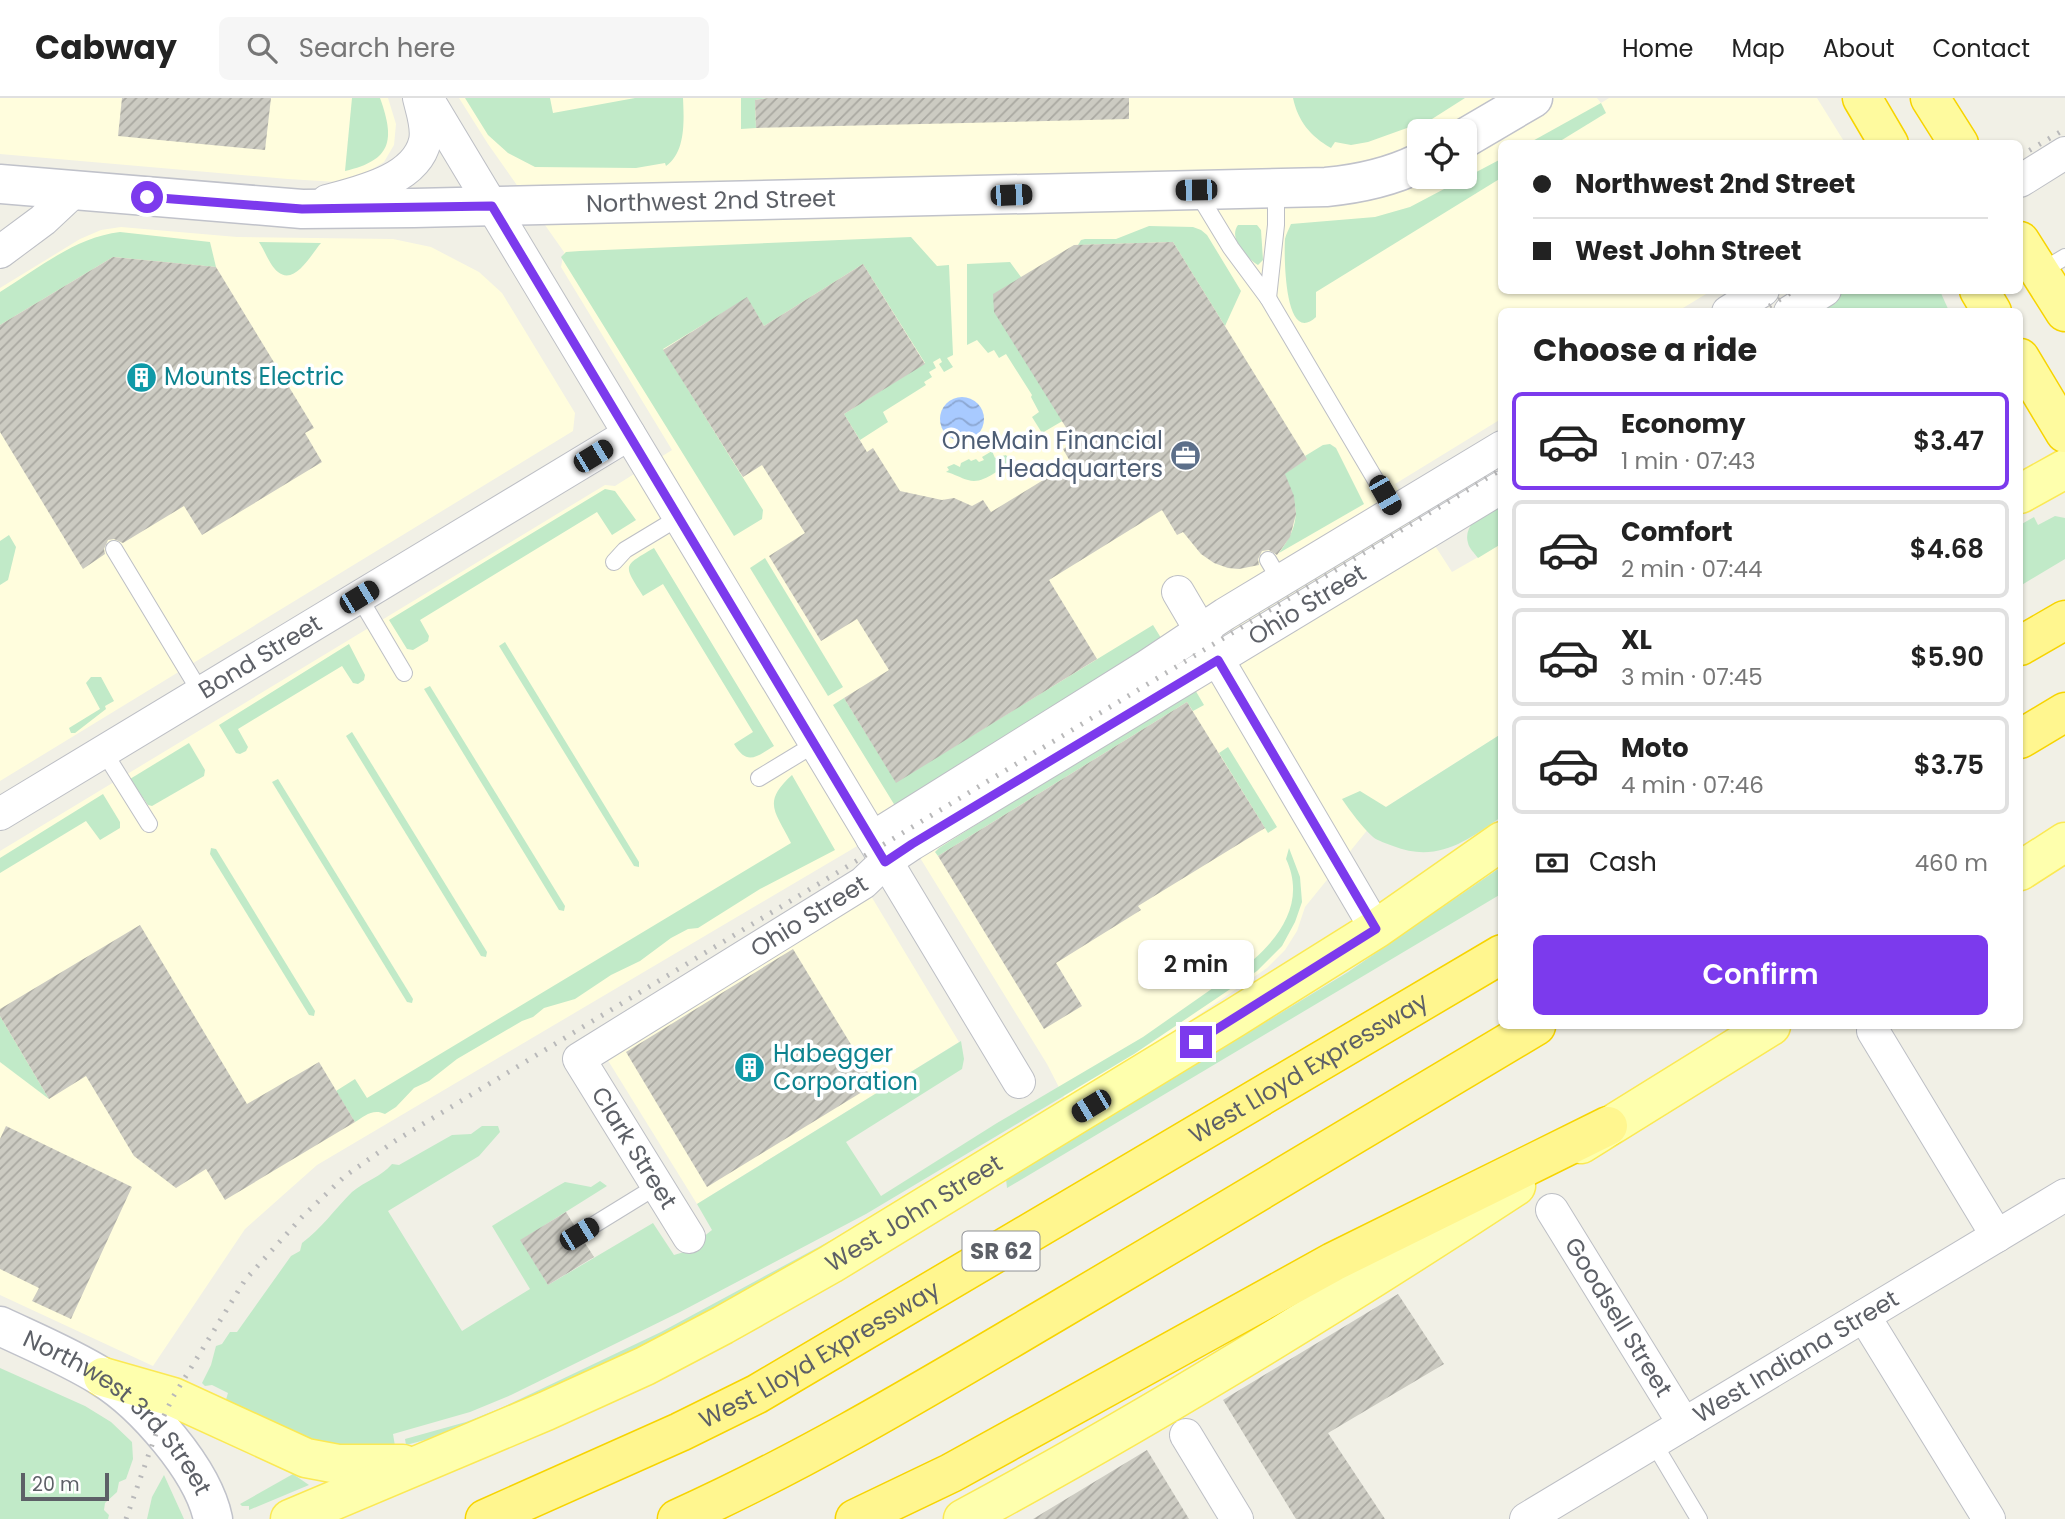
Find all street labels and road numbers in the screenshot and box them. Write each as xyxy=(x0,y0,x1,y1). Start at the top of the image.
street label: Northwest 2nd Street xyxy=(586,181,836,220)
street label: Ohio Street xyxy=(1242,556,1372,653)
street label: Bond Street xyxy=(192,606,328,706)
street label: Ohio Street xyxy=(744,867,874,965)
street label: West Lloyd Expressway xyxy=(1183,984,1434,1151)
street label: Clark Street xyxy=(584,1080,685,1215)
street label: West John Street xyxy=(819,1146,1008,1280)
street label: Goodsell Street xyxy=(1557,1231,1680,1403)
road number: SR 62 xyxy=(962,1232,1040,1270)
street label: West Lloyd Expressway xyxy=(693,1272,946,1436)
street label: West Indiana Street xyxy=(1687,1282,1905,1431)
street label: Northwest 3rd Street xyxy=(18,1322,220,1500)

